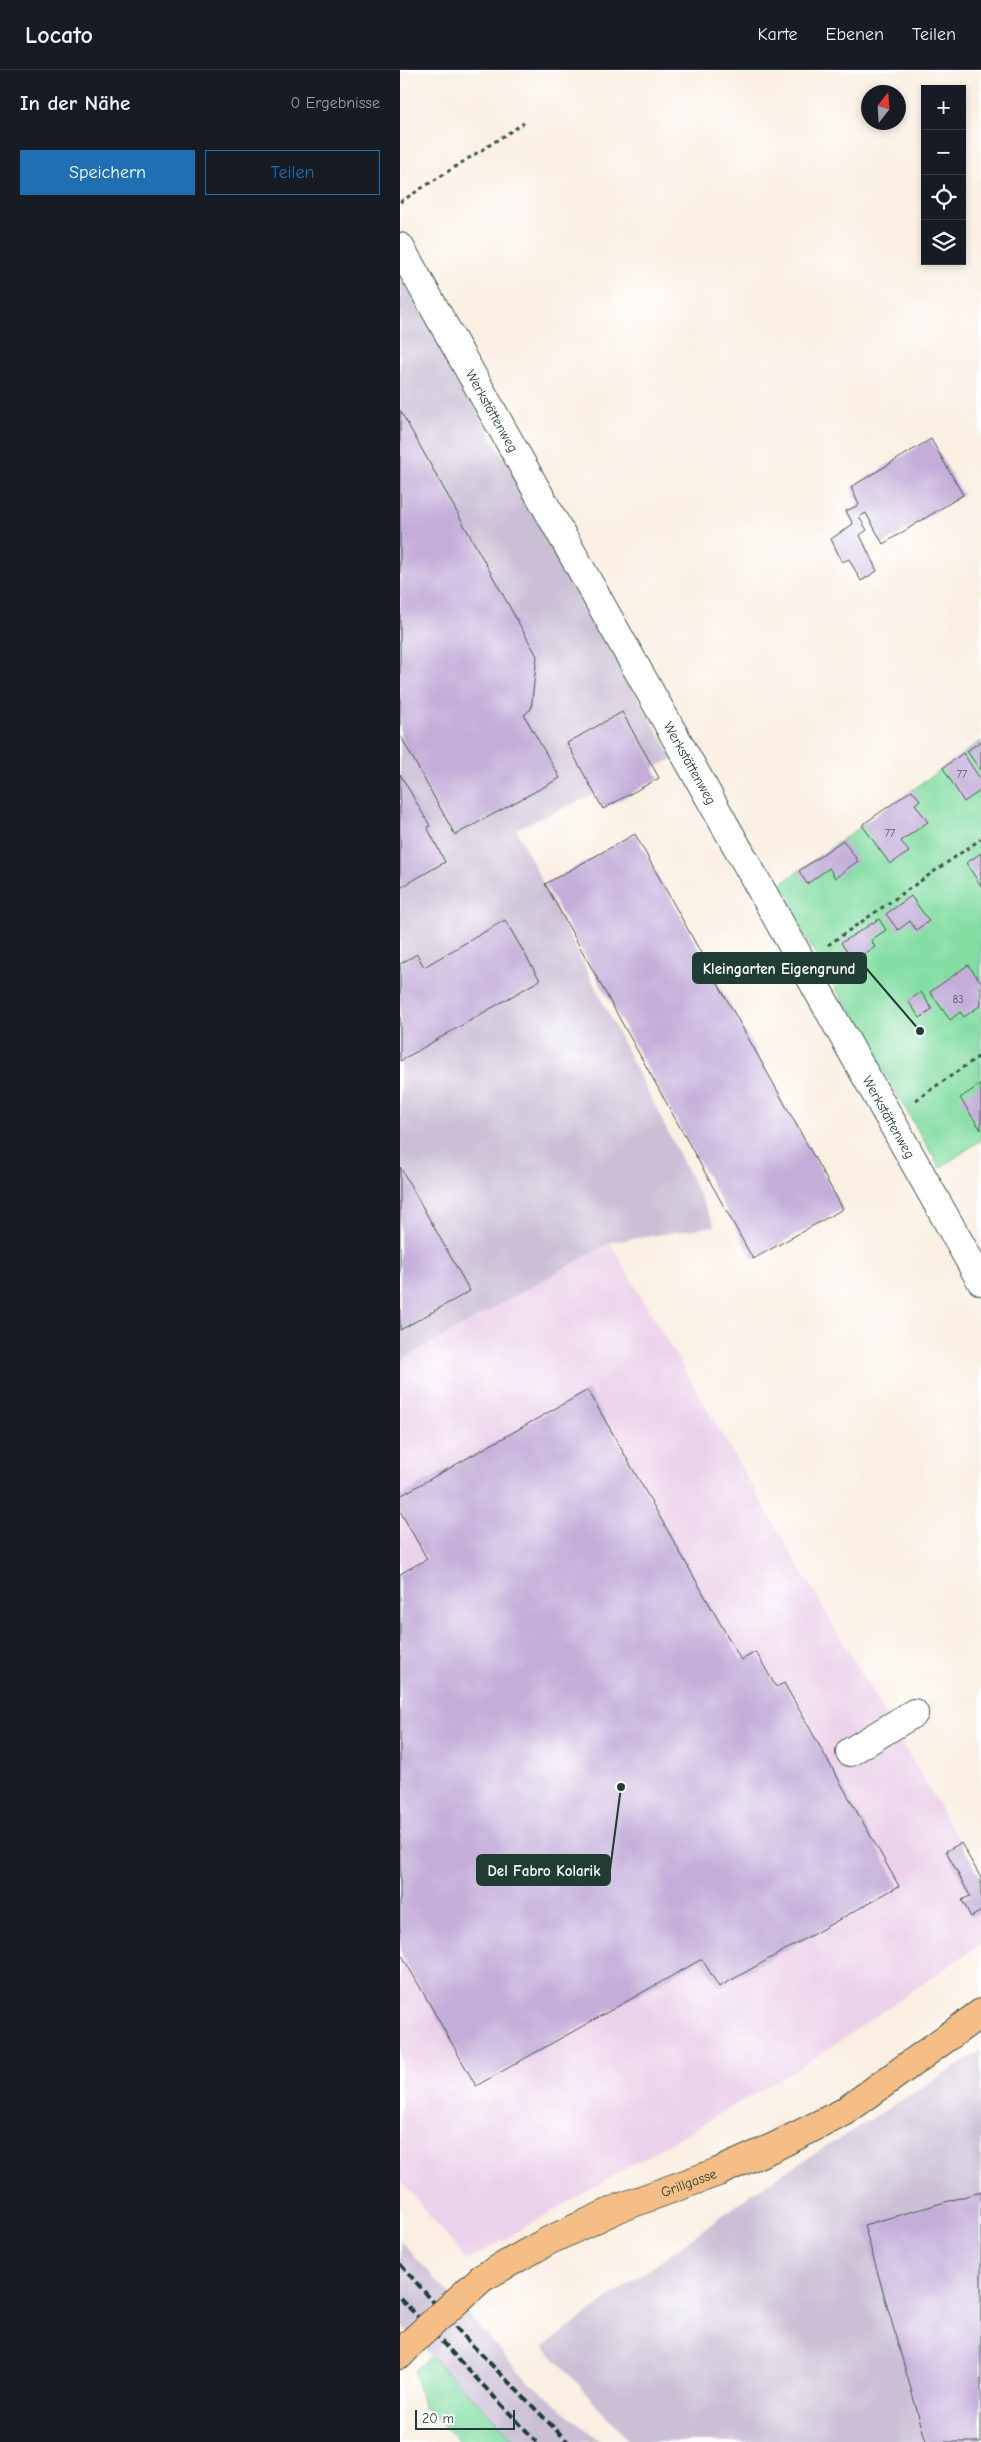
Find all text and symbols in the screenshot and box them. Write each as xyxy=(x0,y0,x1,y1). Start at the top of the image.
text: Locato xyxy=(25,21,93,49)
text: Karte xyxy=(757,24,798,45)
text: Ebenen xyxy=(826,24,884,45)
text: Teilen xyxy=(912,24,956,45)
north arrow xyxy=(861,85,906,130)
map controls xyxy=(921,85,966,265)
button: + xyxy=(921,85,966,130)
text: In der Nähe xyxy=(20,91,130,115)
text: 0 Ergebnisse xyxy=(291,94,380,112)
button: − xyxy=(921,130,966,175)
button: Speichern xyxy=(20,150,195,195)
button: Teilen xyxy=(205,150,380,195)
button: locate xyxy=(921,175,966,220)
button: layers xyxy=(921,220,966,265)
street label: Werkstättenweg xyxy=(462,367,522,455)
street label: Werkstättenweg xyxy=(660,719,720,807)
house number: 77 xyxy=(957,768,967,781)
house number: 77 xyxy=(885,827,895,840)
callout: Kleingarten Eigengrund xyxy=(693,953,866,983)
text: Kleingarten Eigengrund xyxy=(703,960,855,978)
house number: 83 xyxy=(952,993,964,1006)
street label: Werkstättenweg xyxy=(859,1073,919,1161)
callout: Del Fabro Kolarik xyxy=(477,1855,610,1885)
text: Del Fabro Kolarik xyxy=(487,1862,601,1880)
street label: Grillgasse xyxy=(658,2165,719,2201)
scale bar xyxy=(415,2407,515,2430)
text: 20 m xyxy=(422,2410,454,2427)

